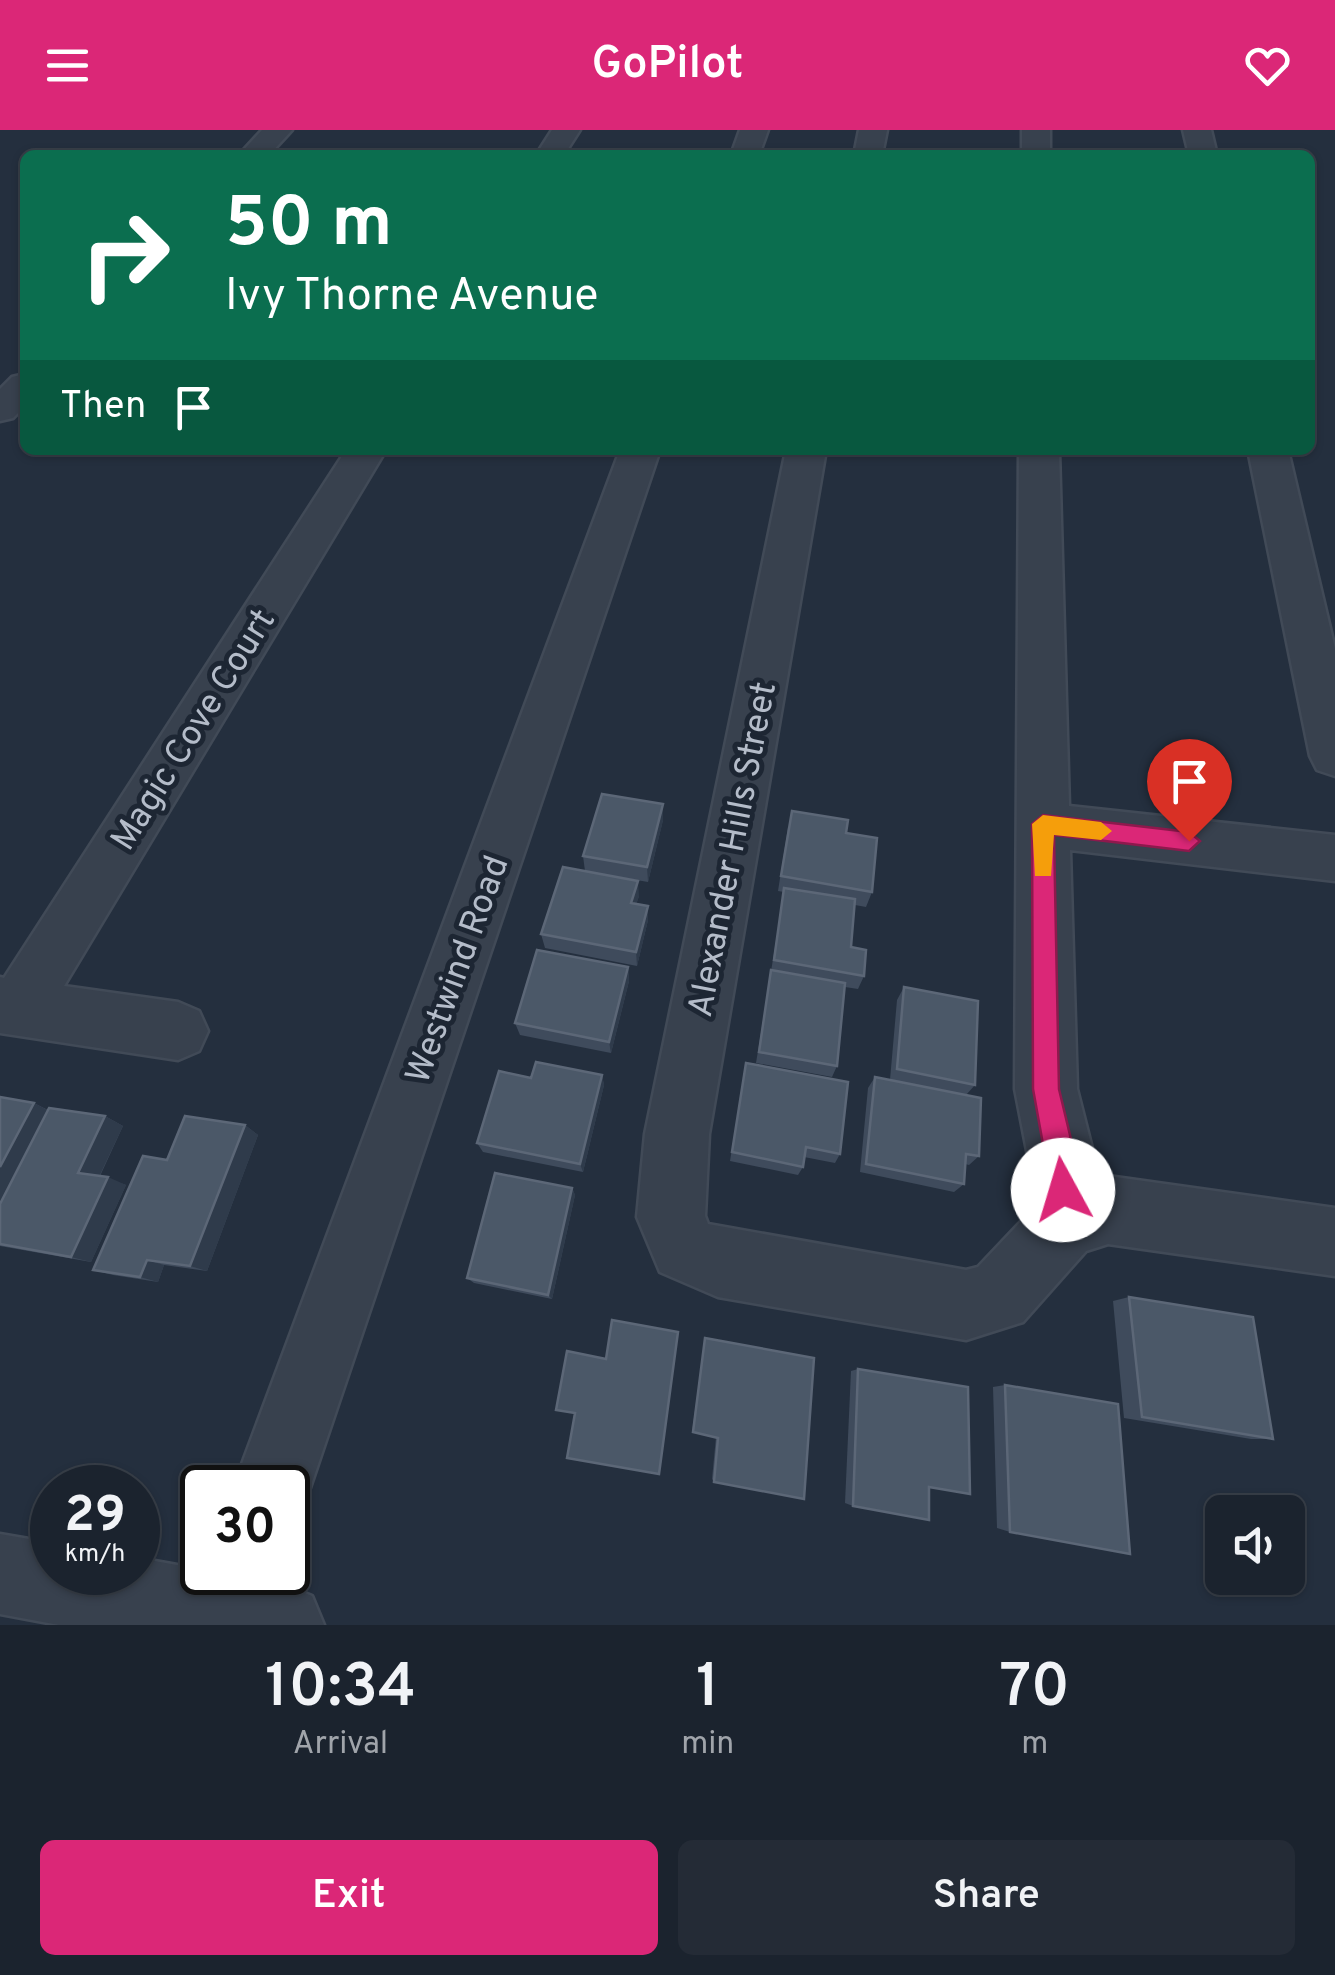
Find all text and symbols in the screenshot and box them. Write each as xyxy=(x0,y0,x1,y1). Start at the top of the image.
text: GoPilot xyxy=(591,37,744,94)
icon: menu xyxy=(40,38,95,93)
icon: heart xyxy=(1240,38,1295,93)
text: 50 m xyxy=(225,182,392,271)
icon: right xyxy=(60,190,190,320)
text: Ivy Thorne Avenue xyxy=(225,269,598,326)
icon: arrive xyxy=(166,380,221,435)
text: Then xyxy=(60,383,146,432)
street label: Magic Cove Court xyxy=(102,601,287,860)
street label: Alexander Hills Street xyxy=(680,678,788,1021)
pin xyxy=(1147,739,1232,842)
icon: arrive xyxy=(1162,754,1217,809)
street label: Westwind Road xyxy=(397,850,520,1090)
position arrow xyxy=(1011,1138,1115,1242)
speed limit sign: 30 xyxy=(180,1465,310,1595)
text: 29 xyxy=(64,1486,126,1549)
map controls xyxy=(1205,1495,1305,1595)
button: sound xyxy=(1205,1495,1305,1595)
text: km/h xyxy=(65,1539,125,1571)
text: 10:34 xyxy=(265,1652,416,1728)
text: 1 xyxy=(696,1652,719,1728)
text: 70 xyxy=(999,1652,1070,1728)
text: Arrival xyxy=(293,1725,388,1765)
text: min xyxy=(681,1725,734,1765)
text: m xyxy=(1021,1725,1048,1765)
button: Exit xyxy=(40,1840,658,1955)
button: Share xyxy=(678,1840,1295,1955)

